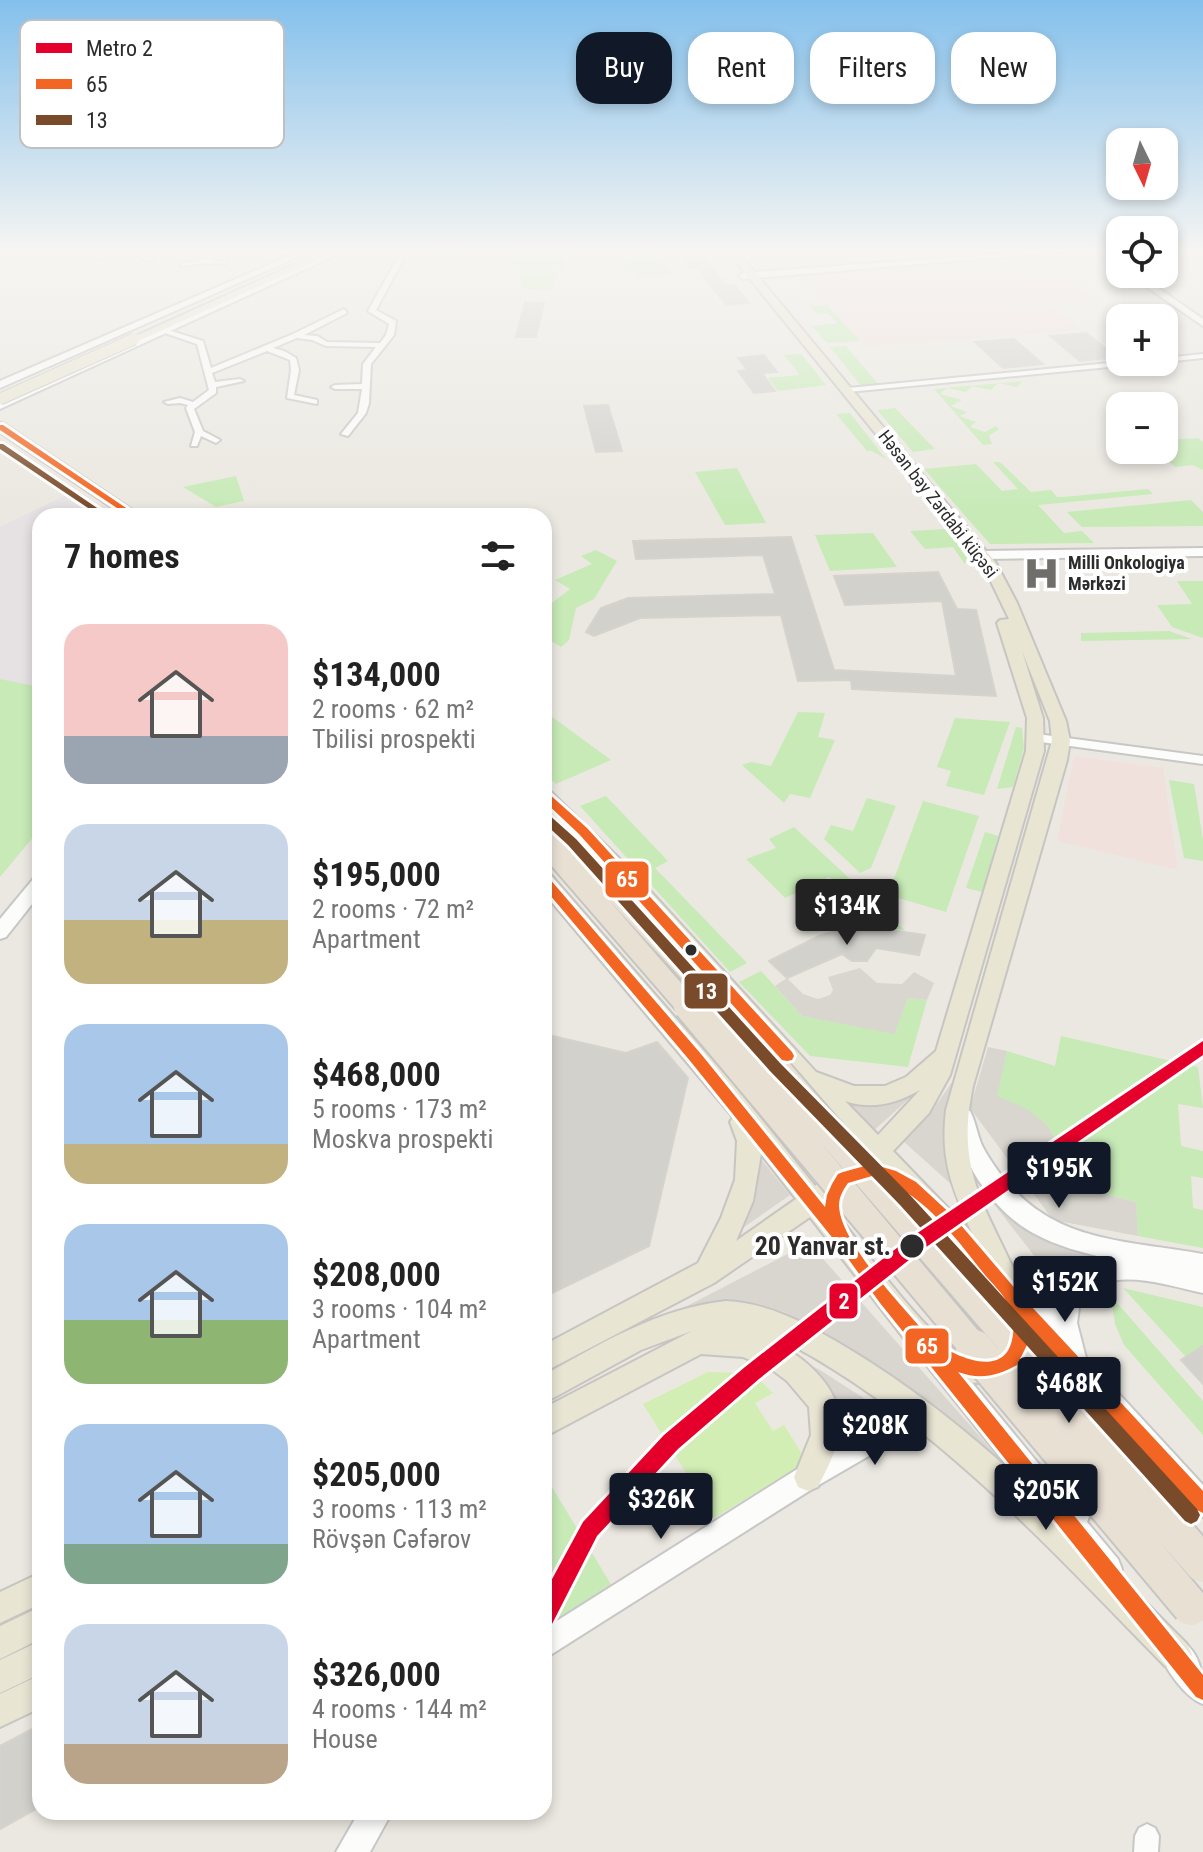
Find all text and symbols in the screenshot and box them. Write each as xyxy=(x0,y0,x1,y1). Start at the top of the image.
legend xyxy=(20,20,284,148)
chip: Buy xyxy=(576,32,672,104)
chip: Rent xyxy=(688,32,794,104)
chip: Filters xyxy=(810,32,935,104)
chip: New xyxy=(951,32,1056,104)
text: Metro 2 xyxy=(86,36,153,61)
text: 65 xyxy=(86,72,108,97)
text: 13 xyxy=(86,108,108,133)
north arrow xyxy=(1106,128,1178,200)
map controls xyxy=(1106,128,1178,464)
button: locate xyxy=(1106,216,1178,288)
button: + xyxy=(1106,304,1178,376)
button: − xyxy=(1106,392,1178,464)
street label: Həsən bəy Zərdabi küçəsi xyxy=(874,426,1003,582)
icon: filters xyxy=(476,534,520,578)
text: 7 homes xyxy=(64,536,180,576)
place label: Milli Onkologiya Mərkəzi xyxy=(1068,552,1185,594)
hospital icon: Milli Onkologiya Mərkəzi xyxy=(1023,554,1061,592)
text: $134,000 xyxy=(312,654,441,694)
icon: home xyxy=(128,656,224,752)
text: 2 rooms · 62 m² xyxy=(312,694,474,724)
text: Tbilisi prospekti xyxy=(312,724,476,754)
text: $195,000 xyxy=(312,854,441,894)
icon: home xyxy=(128,856,224,952)
line badge: 65 xyxy=(604,860,650,899)
text: 65 xyxy=(616,867,638,892)
pin: $134K xyxy=(791,879,903,947)
text: $134K xyxy=(814,890,880,920)
text: 2 rooms · 72 m² xyxy=(312,894,474,924)
text: Apartment xyxy=(312,924,421,954)
unlabelled marker xyxy=(683,942,699,958)
line badge: 13 xyxy=(683,972,729,1010)
text: 13 xyxy=(695,979,717,1004)
text: $468,000 xyxy=(312,1054,441,1094)
icon: home xyxy=(128,1056,224,1152)
text: 5 rooms · 173 m² xyxy=(312,1094,487,1124)
text: Moskva prospekti xyxy=(312,1124,493,1154)
pin: $195K xyxy=(1003,1142,1115,1210)
text: $195K xyxy=(1026,1153,1092,1183)
place label: 20 Yanvar st. xyxy=(755,1231,891,1261)
marker: 20 Yanvar st. xyxy=(898,1232,926,1260)
text: $208,000 xyxy=(312,1254,441,1294)
icon: home xyxy=(128,1256,224,1352)
pin: $152K xyxy=(1009,1256,1121,1324)
text: $152K xyxy=(1032,1267,1098,1297)
line badge: 2 xyxy=(828,1282,859,1320)
text: 2 xyxy=(838,1289,850,1314)
text: 3 rooms · 104 m² xyxy=(312,1294,487,1324)
text: Apartment xyxy=(312,1324,421,1354)
line badge: 65 xyxy=(904,1327,950,1365)
text: 65 xyxy=(916,1334,938,1359)
pin: $468K xyxy=(1013,1357,1125,1425)
text: $468K xyxy=(1036,1368,1102,1398)
pin: $208K xyxy=(819,1399,931,1467)
text: $208K xyxy=(842,1410,908,1440)
text: $205,000 xyxy=(312,1454,441,1494)
icon: home xyxy=(128,1456,224,1552)
pin: $205K xyxy=(990,1464,1102,1532)
pin: $326K xyxy=(605,1473,717,1541)
text: $205K xyxy=(1013,1475,1079,1505)
text: $326K xyxy=(628,1484,694,1514)
text: 3 rooms · 113 m² xyxy=(312,1494,487,1524)
text: Rövşən Cəfərov xyxy=(312,1524,471,1554)
text: $326,000 xyxy=(312,1654,441,1694)
icon: home xyxy=(128,1656,224,1752)
text: 4 rooms · 144 m² xyxy=(312,1694,487,1724)
text: House xyxy=(312,1724,378,1754)

